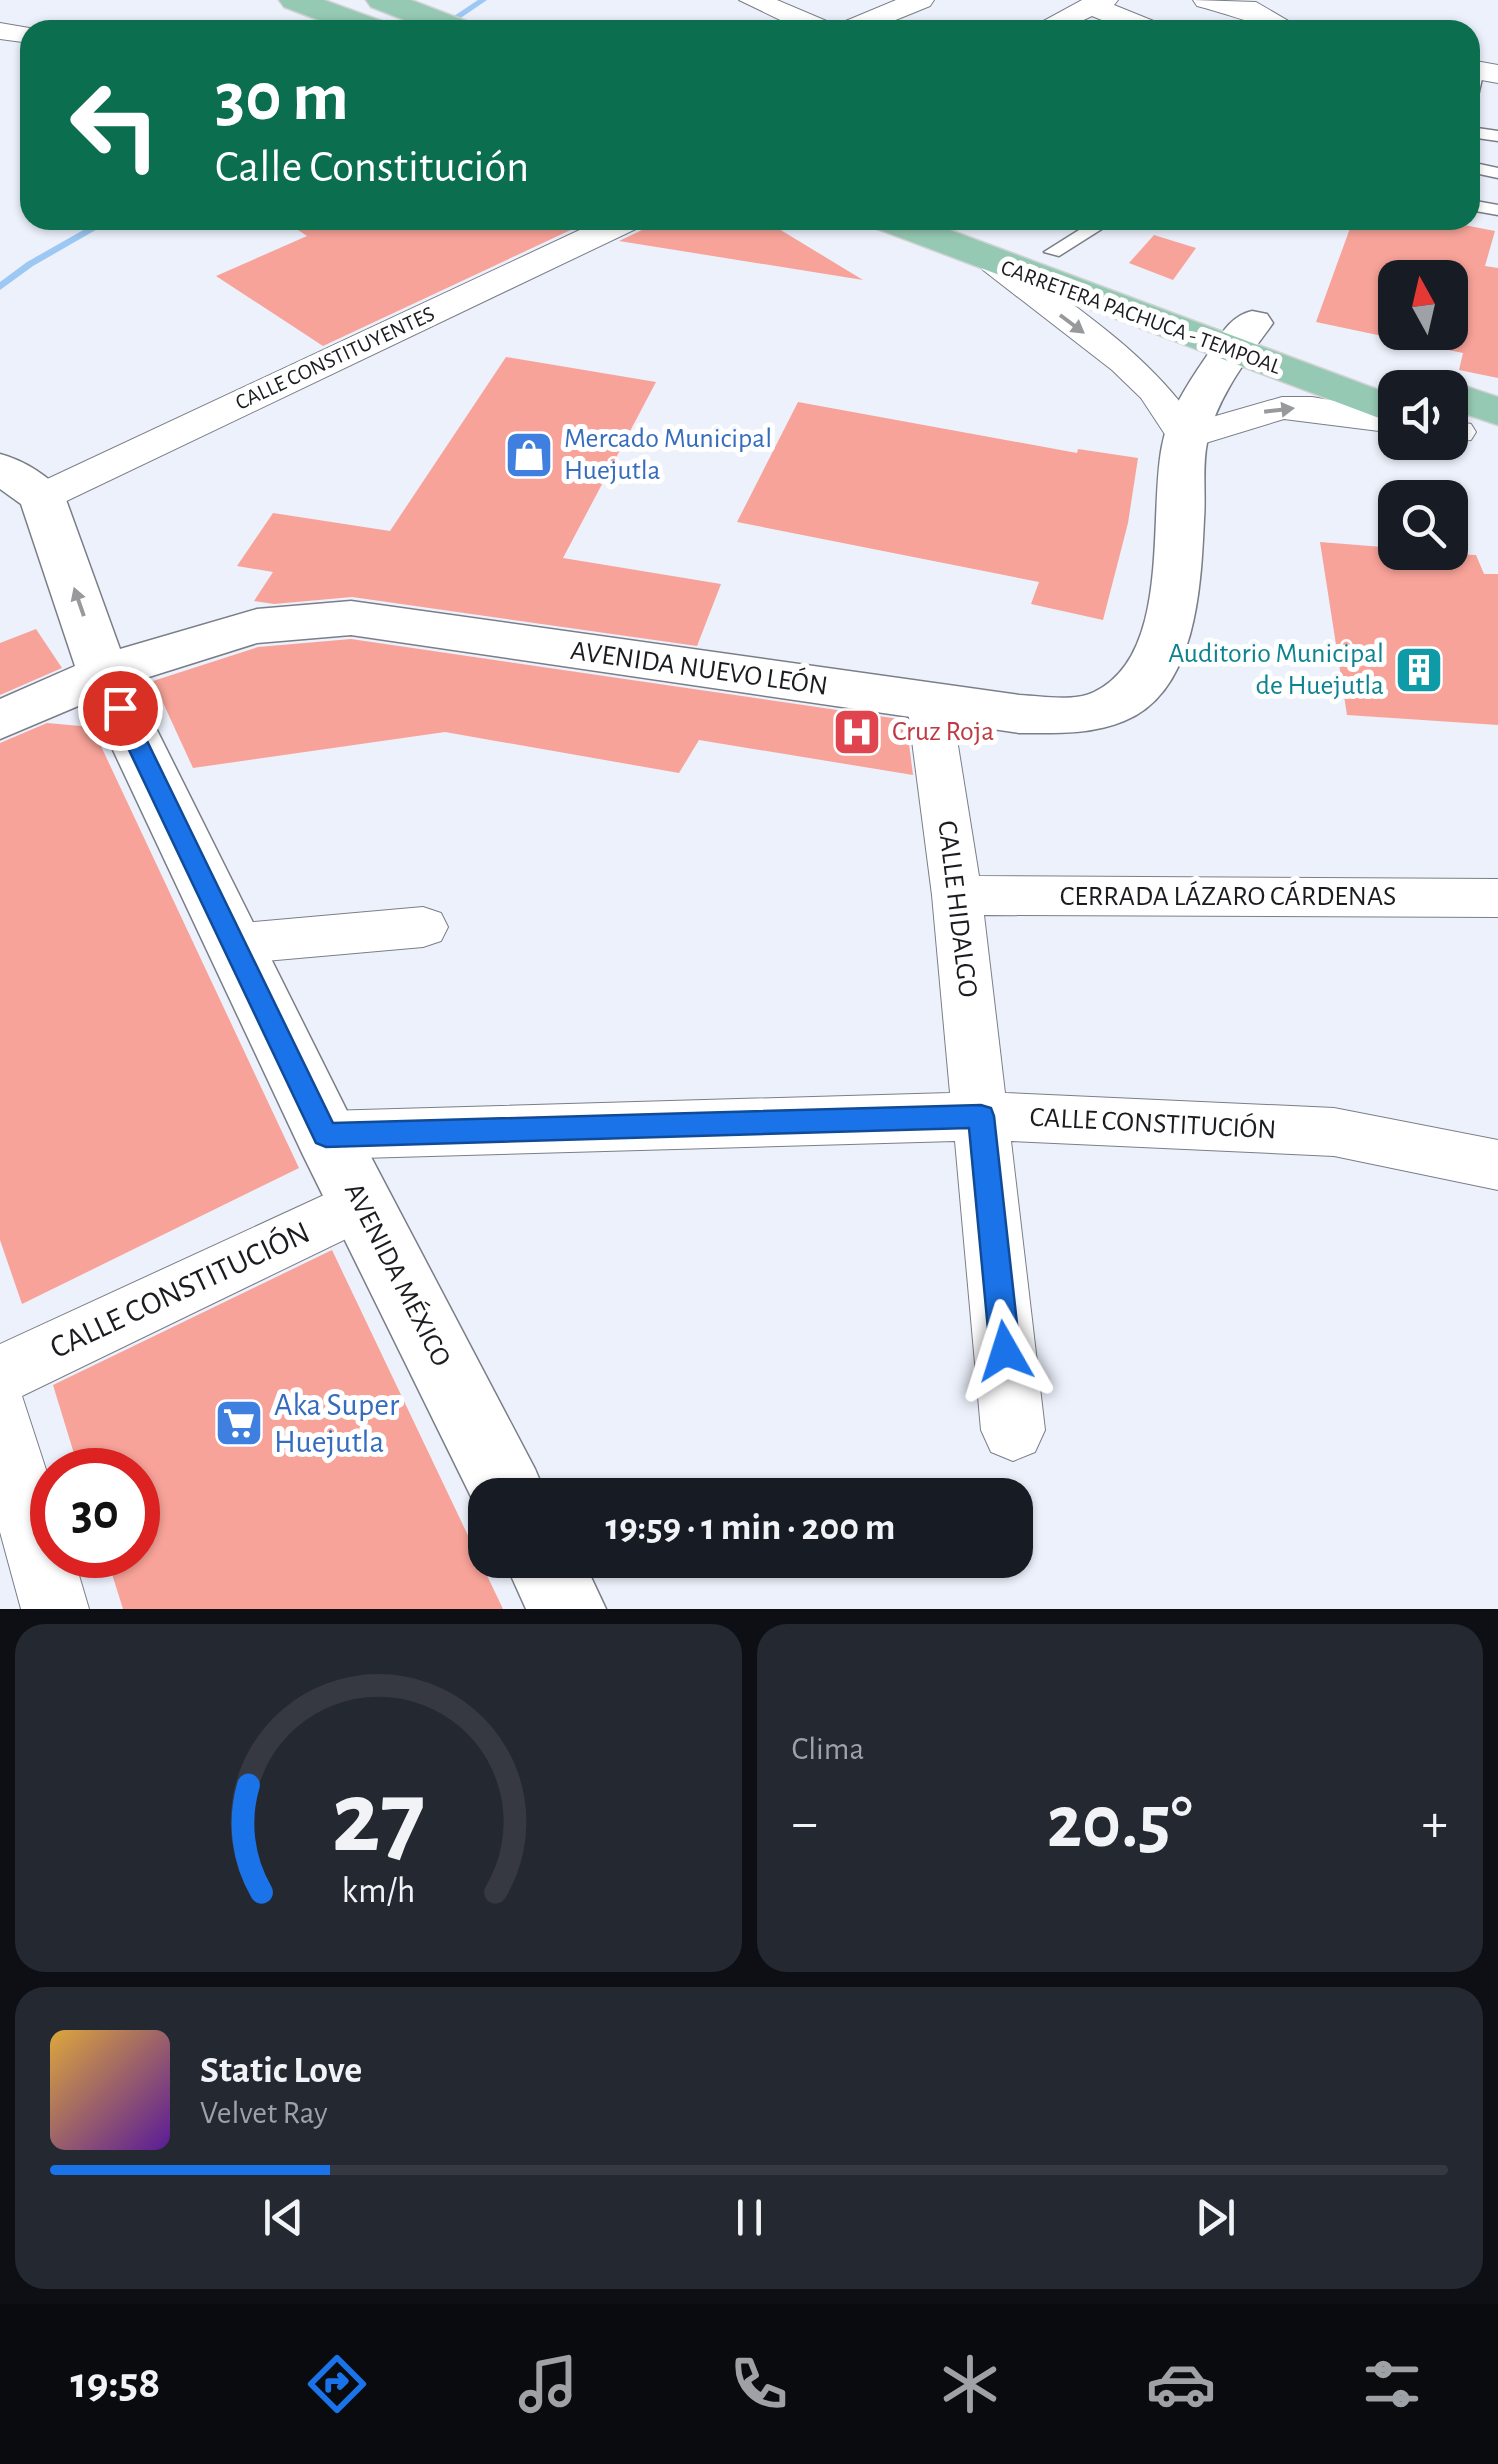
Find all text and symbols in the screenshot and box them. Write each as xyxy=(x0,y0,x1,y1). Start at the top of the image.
icon: left xyxy=(50,60,180,190)
text: 30 m xyxy=(215,63,349,133)
text: Calle Constitución xyxy=(215,145,529,190)
street label: CARRETERA PACHUCA - TEMPOAL xyxy=(998,256,1285,378)
north arrow xyxy=(1378,260,1468,350)
map controls xyxy=(1378,260,1468,570)
street label: CALLE CONSTITUYENTES xyxy=(232,302,438,414)
one-way arrow xyxy=(1059,313,1085,333)
button: sound xyxy=(1378,370,1468,460)
one-way arrow xyxy=(1264,402,1296,418)
place label: Mercado Municipal Huejutla xyxy=(564,425,772,485)
shop icon: Mercado Municipal Huejutla xyxy=(503,429,555,481)
button: search xyxy=(1378,480,1468,570)
one-way arrow xyxy=(71,587,86,617)
street label: AVENIDA NUEVO LEÓN xyxy=(569,634,830,701)
place label: Auditorio Municipal de Huejutla xyxy=(1168,640,1384,700)
building icon: Auditorio Municipal de Huejutla xyxy=(1393,644,1445,696)
pin xyxy=(78,666,163,751)
icon: arrive xyxy=(93,681,148,736)
hospital icon: Cruz Roja xyxy=(831,706,883,758)
place label: Cruz Roja xyxy=(892,718,994,746)
street label: CALLE HIDALGO xyxy=(932,819,982,999)
street label: CERRADA LÁZARO CÁRDENAS xyxy=(1060,880,1396,911)
street label: CALLE CONSTITUCIÓN xyxy=(1029,1101,1277,1144)
street label: AVENIDA MÉXICO xyxy=(339,1177,458,1371)
street label: CALLE CONSTITUCIÓN xyxy=(45,1214,315,1364)
position arrow xyxy=(953,1299,1057,1403)
place label: Aka Super Huejutla xyxy=(274,1389,400,1458)
supermarket icon: Aka Super Huejutla xyxy=(213,1397,265,1449)
speed limit sign: 30 xyxy=(30,1448,160,1578)
text: 19:59 · 1 min · 200 m xyxy=(606,1509,895,1547)
text: Clima xyxy=(792,1733,864,1765)
text: 27 xyxy=(331,1767,425,1871)
text: 20.5° xyxy=(1047,1786,1193,1861)
text: − xyxy=(792,1796,818,1851)
text: + xyxy=(1422,1796,1448,1851)
text: km/h xyxy=(341,1873,415,1909)
text: Static Love xyxy=(200,2052,362,2090)
text: Velvet Ray xyxy=(200,2097,328,2129)
icon: previous xyxy=(256,2190,311,2245)
icon: pause xyxy=(722,2190,777,2245)
icon: next xyxy=(1188,2190,1243,2245)
icon: directions xyxy=(302,2349,372,2419)
icon: music xyxy=(513,2349,583,2419)
icon: phone xyxy=(724,2349,794,2419)
icon: climate xyxy=(935,2349,1005,2419)
icon: car xyxy=(1146,2349,1216,2419)
icon: filters xyxy=(1357,2349,1427,2419)
text: 19:58 xyxy=(71,2361,160,2406)

